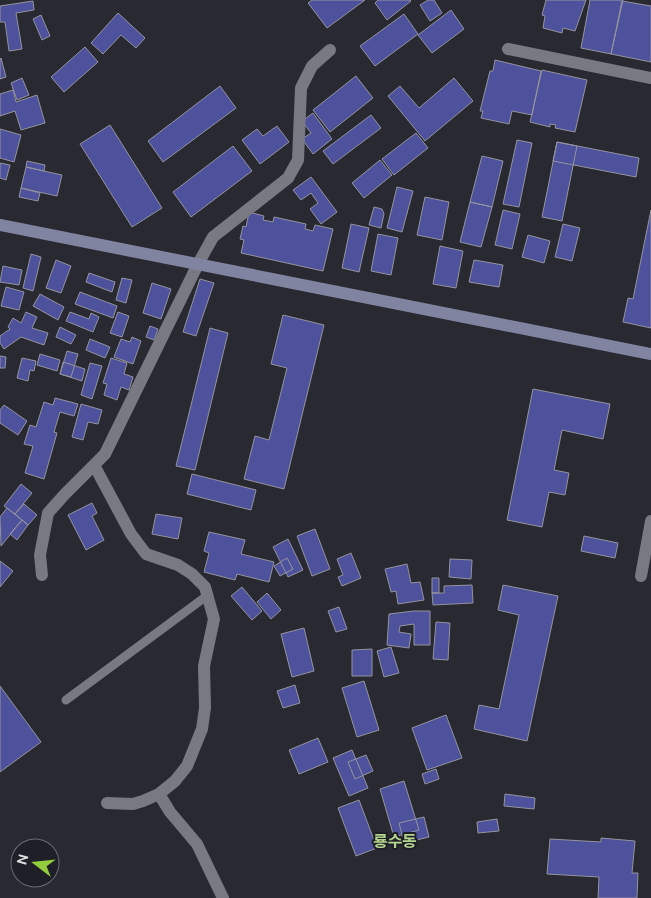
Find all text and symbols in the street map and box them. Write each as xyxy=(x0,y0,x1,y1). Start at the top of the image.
district label: 룡수동 xyxy=(373,832,417,850)
north arrow xyxy=(10,838,60,888)
text: N xyxy=(13,852,32,867)

